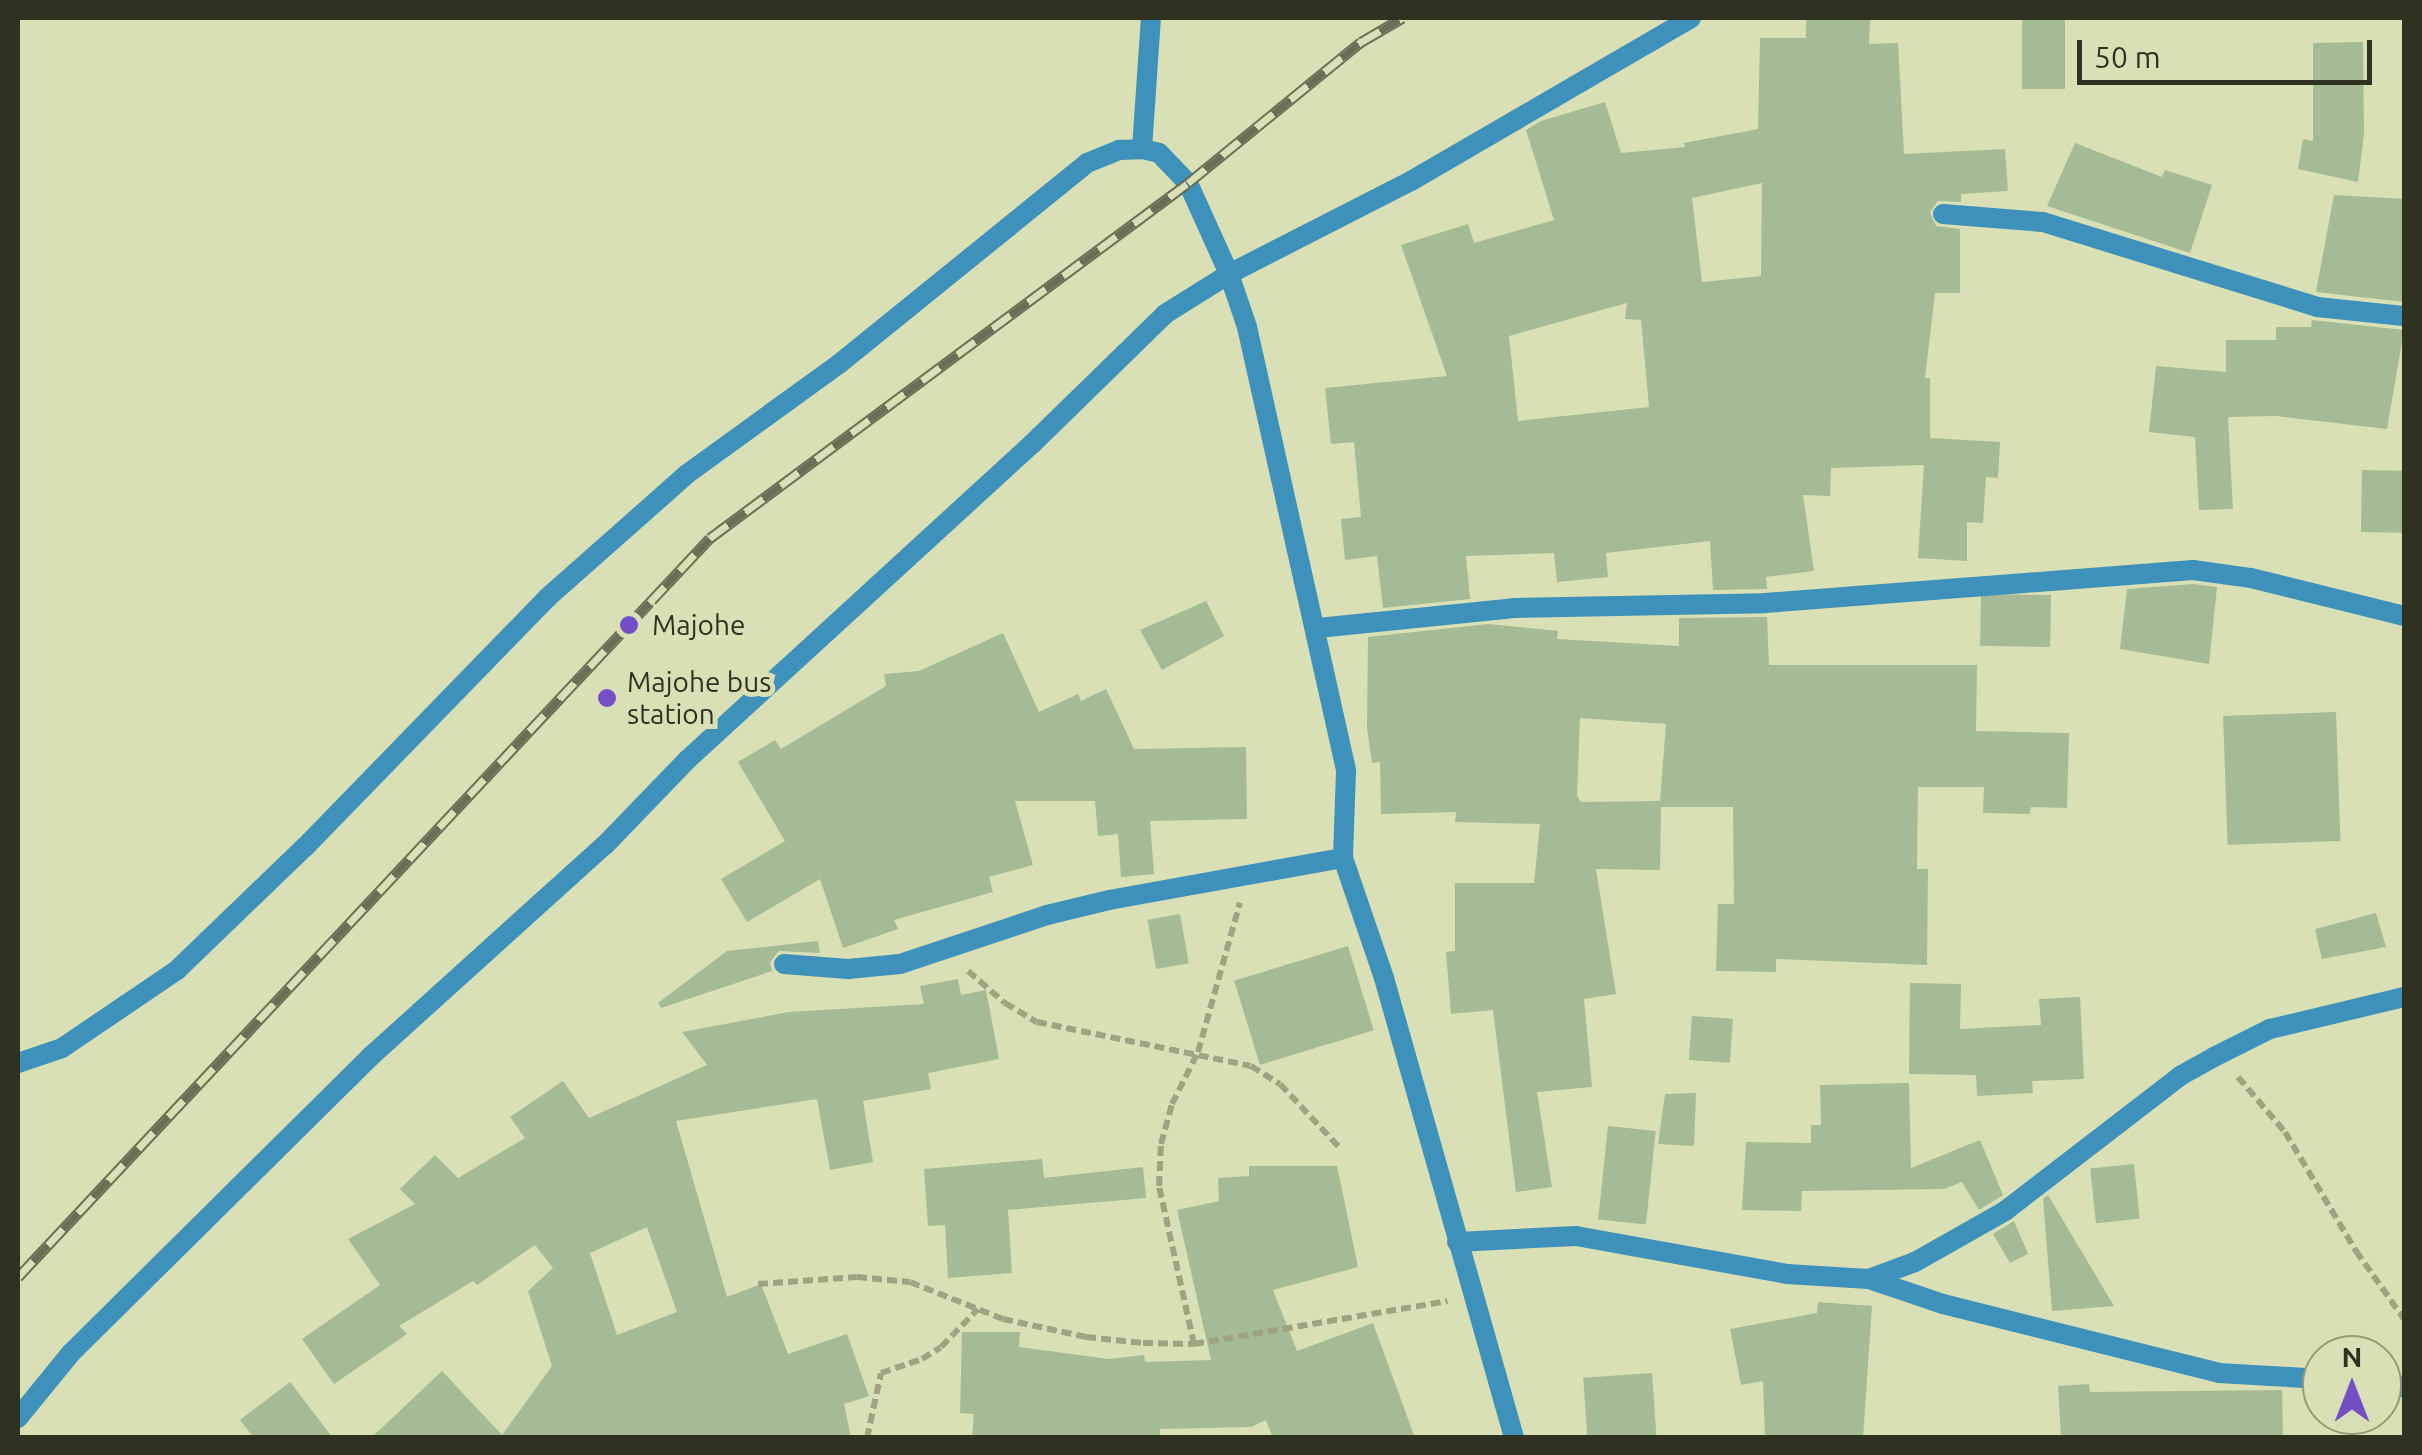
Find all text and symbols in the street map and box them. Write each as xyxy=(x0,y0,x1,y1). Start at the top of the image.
scale bar xyxy=(2082,20,2377,82)
text: 50 m xyxy=(2094,40,2161,74)
place label: Majohe xyxy=(652,608,745,642)
marker: Majohe xyxy=(616,612,642,638)
place label: Majohe bus station xyxy=(627,665,771,731)
marker: Majohe bus station xyxy=(596,687,618,709)
north arrow xyxy=(2302,1335,2402,1435)
text: N xyxy=(2342,1341,2362,1372)

